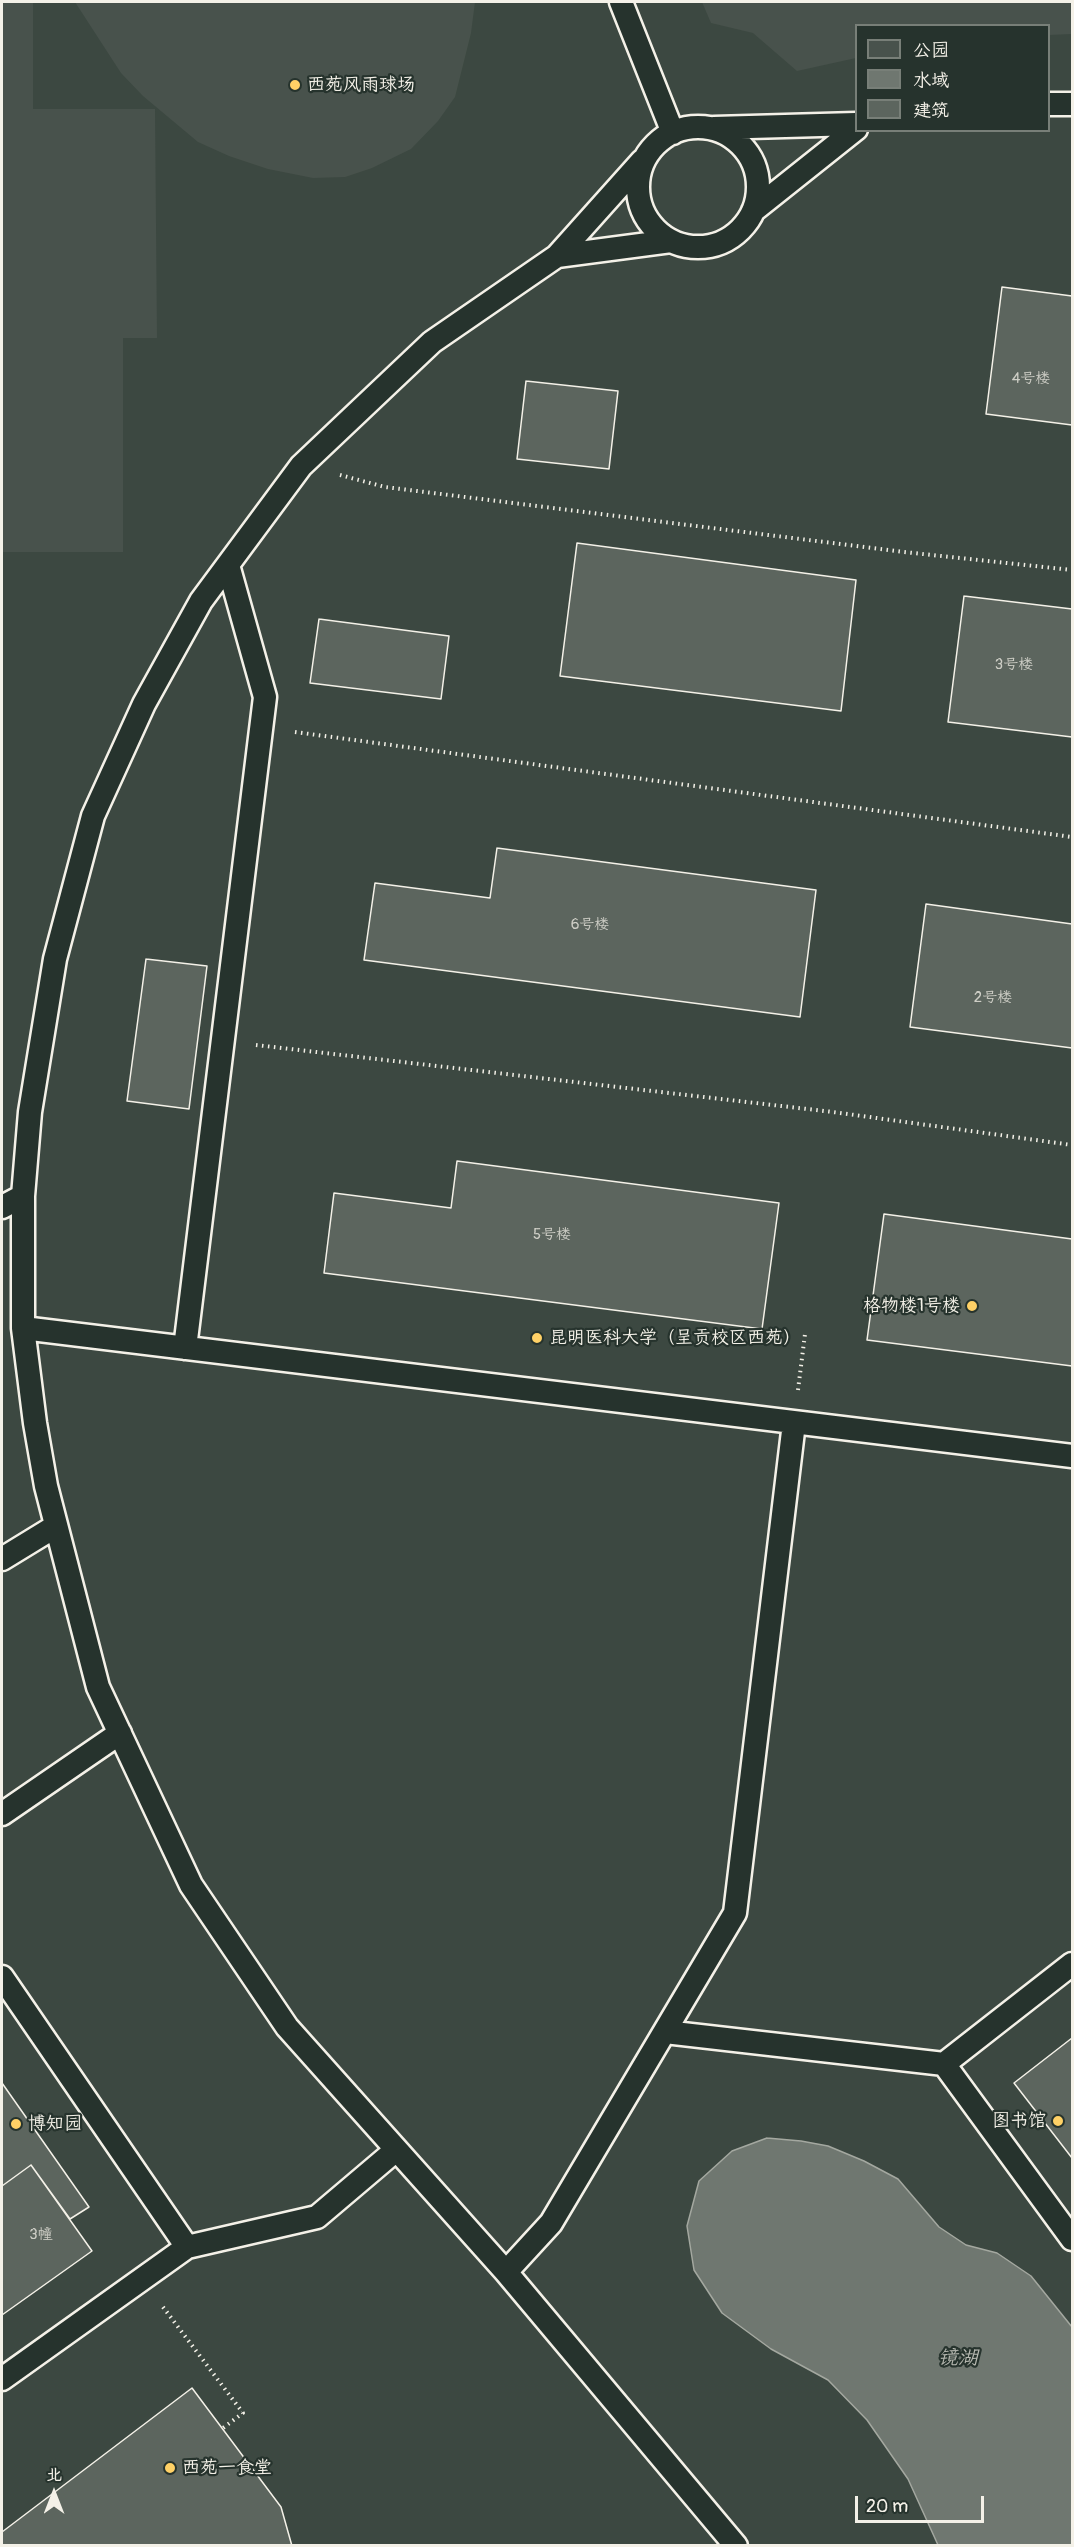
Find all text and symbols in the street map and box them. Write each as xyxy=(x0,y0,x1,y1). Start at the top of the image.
legend xyxy=(855,24,1050,132)
text: 公园 xyxy=(913,39,949,62)
text: 水域 xyxy=(913,69,949,92)
place label: 西苑风雨球场 xyxy=(307,74,415,96)
marker: 西苑风雨球场 xyxy=(288,78,302,92)
text: 建筑 xyxy=(913,99,949,122)
house number: 4号楼 xyxy=(1012,370,1050,388)
house number: 3号楼 xyxy=(995,656,1033,674)
house number: 6号楼 xyxy=(571,916,609,934)
house number: 2号楼 xyxy=(974,989,1012,1007)
house number: 5号楼 xyxy=(533,1226,571,1244)
place label: 格物楼1号楼 xyxy=(863,1295,960,1317)
marker: 格物楼1号楼 xyxy=(965,1299,979,1313)
place label: 昆明医科大学（呈贡校区西苑） xyxy=(549,1327,801,1349)
marker: 昆明医科大学（呈贡校区西苑） xyxy=(530,1331,544,1345)
place label: 图书馆 xyxy=(992,2110,1046,2132)
place label: 博知园 xyxy=(28,2113,82,2135)
marker: 图书馆 xyxy=(1051,2114,1065,2128)
marker: 博知园 xyxy=(9,2117,23,2131)
house number: 3幢 xyxy=(29,2226,53,2244)
water label: 镜湖 xyxy=(938,2347,978,2371)
place label: 西苑一食堂 xyxy=(182,2457,272,2479)
marker: 西苑一食堂 xyxy=(163,2461,177,2475)
north arrow xyxy=(24,2463,84,2523)
text: 北 xyxy=(46,2465,62,2485)
scale bar xyxy=(858,2484,987,2522)
text: 20 m xyxy=(866,2495,908,2518)

